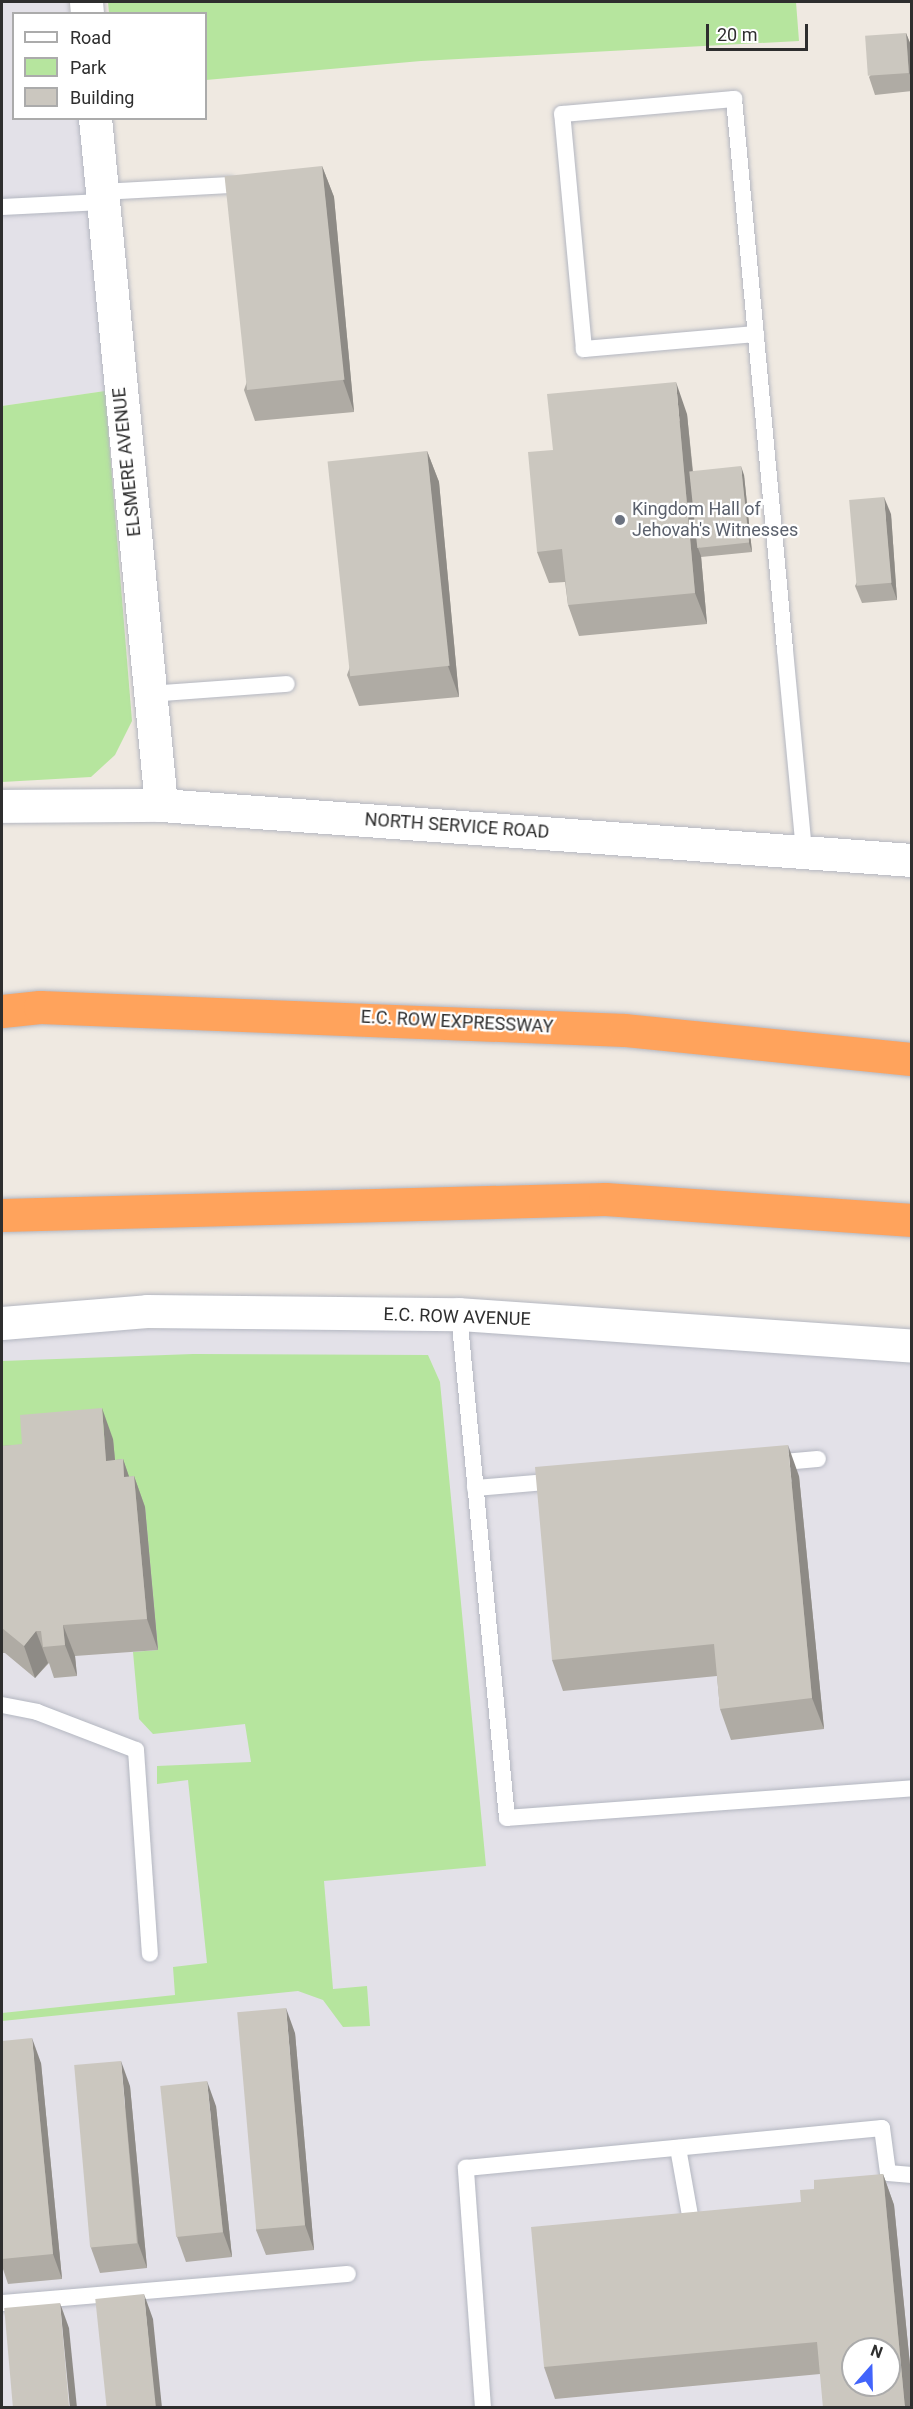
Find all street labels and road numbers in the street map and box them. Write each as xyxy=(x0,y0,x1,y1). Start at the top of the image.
street label: ELSMERE AVENUE xyxy=(108,386,146,538)
street label: NORTH SERVICE ROAD xyxy=(364,809,550,843)
street label: E.C. ROW EXPRESSWAY xyxy=(360,1006,554,1038)
street label: E.C. ROW AVENUE xyxy=(383,1304,531,1330)

